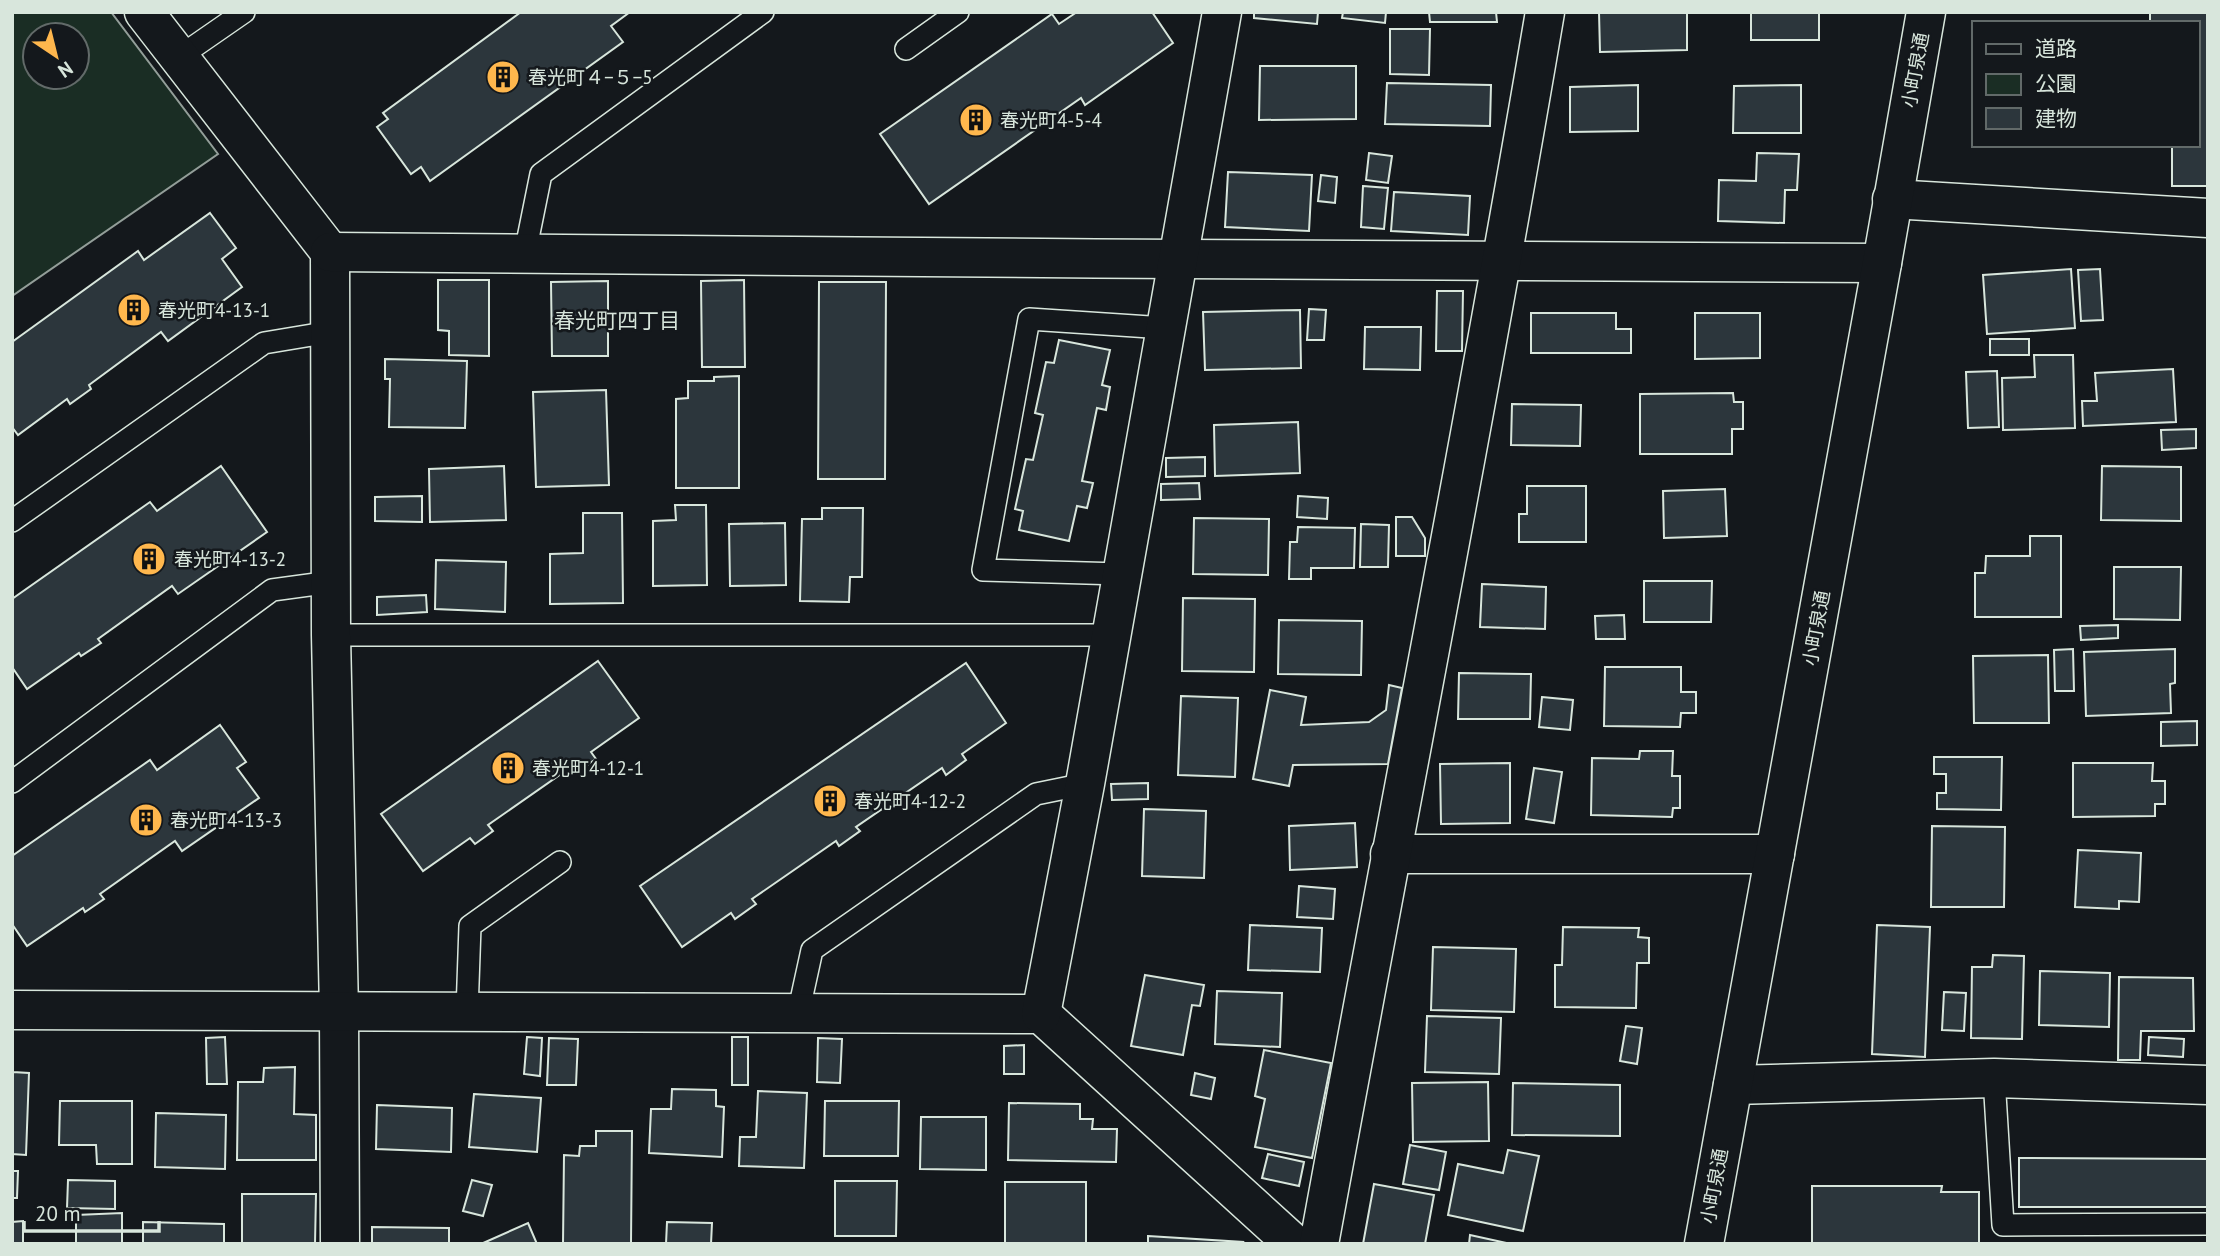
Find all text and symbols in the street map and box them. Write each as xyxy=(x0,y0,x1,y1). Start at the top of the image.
north arrow xyxy=(21,21,91,91)
legend xyxy=(1972,21,2199,147)
street label: 小町泉通 xyxy=(1897,30,1933,110)
text: 道路 xyxy=(2035,35,2077,62)
text: N xyxy=(54,57,78,83)
building icon: 春光町４−５−5 xyxy=(484,58,522,96)
place label: 春光町４−５−5 xyxy=(528,65,653,89)
text: 公園 xyxy=(2035,70,2077,97)
building icon: 春光町4-5-4 xyxy=(957,101,995,139)
text: 建物 xyxy=(2035,105,2077,132)
place label: 春光町4-5-4 xyxy=(1000,108,1102,132)
building icon: 春光町4-13-1 xyxy=(115,291,153,329)
place label: 春光町4-13-1 xyxy=(158,298,270,322)
district label: 春光町四丁目 xyxy=(554,307,680,334)
building icon: 春光町4-13-2 xyxy=(130,540,168,578)
place label: 春光町4-13-2 xyxy=(174,547,286,571)
street label: 小町泉通 xyxy=(1798,588,1834,668)
building icon: 春光町4-12-1 xyxy=(489,749,527,787)
place label: 春光町4-12-1 xyxy=(532,756,644,780)
building icon: 春光町4-12-2 xyxy=(811,782,849,820)
place label: 春光町4-12-2 xyxy=(854,789,966,813)
building icon: 春光町4-13-3 xyxy=(127,801,165,839)
place label: 春光町4-13-3 xyxy=(170,808,282,832)
street label: 小町泉通 xyxy=(1696,1146,1732,1226)
scale bar xyxy=(24,1190,159,1234)
text: 20 m xyxy=(35,1200,81,1227)

